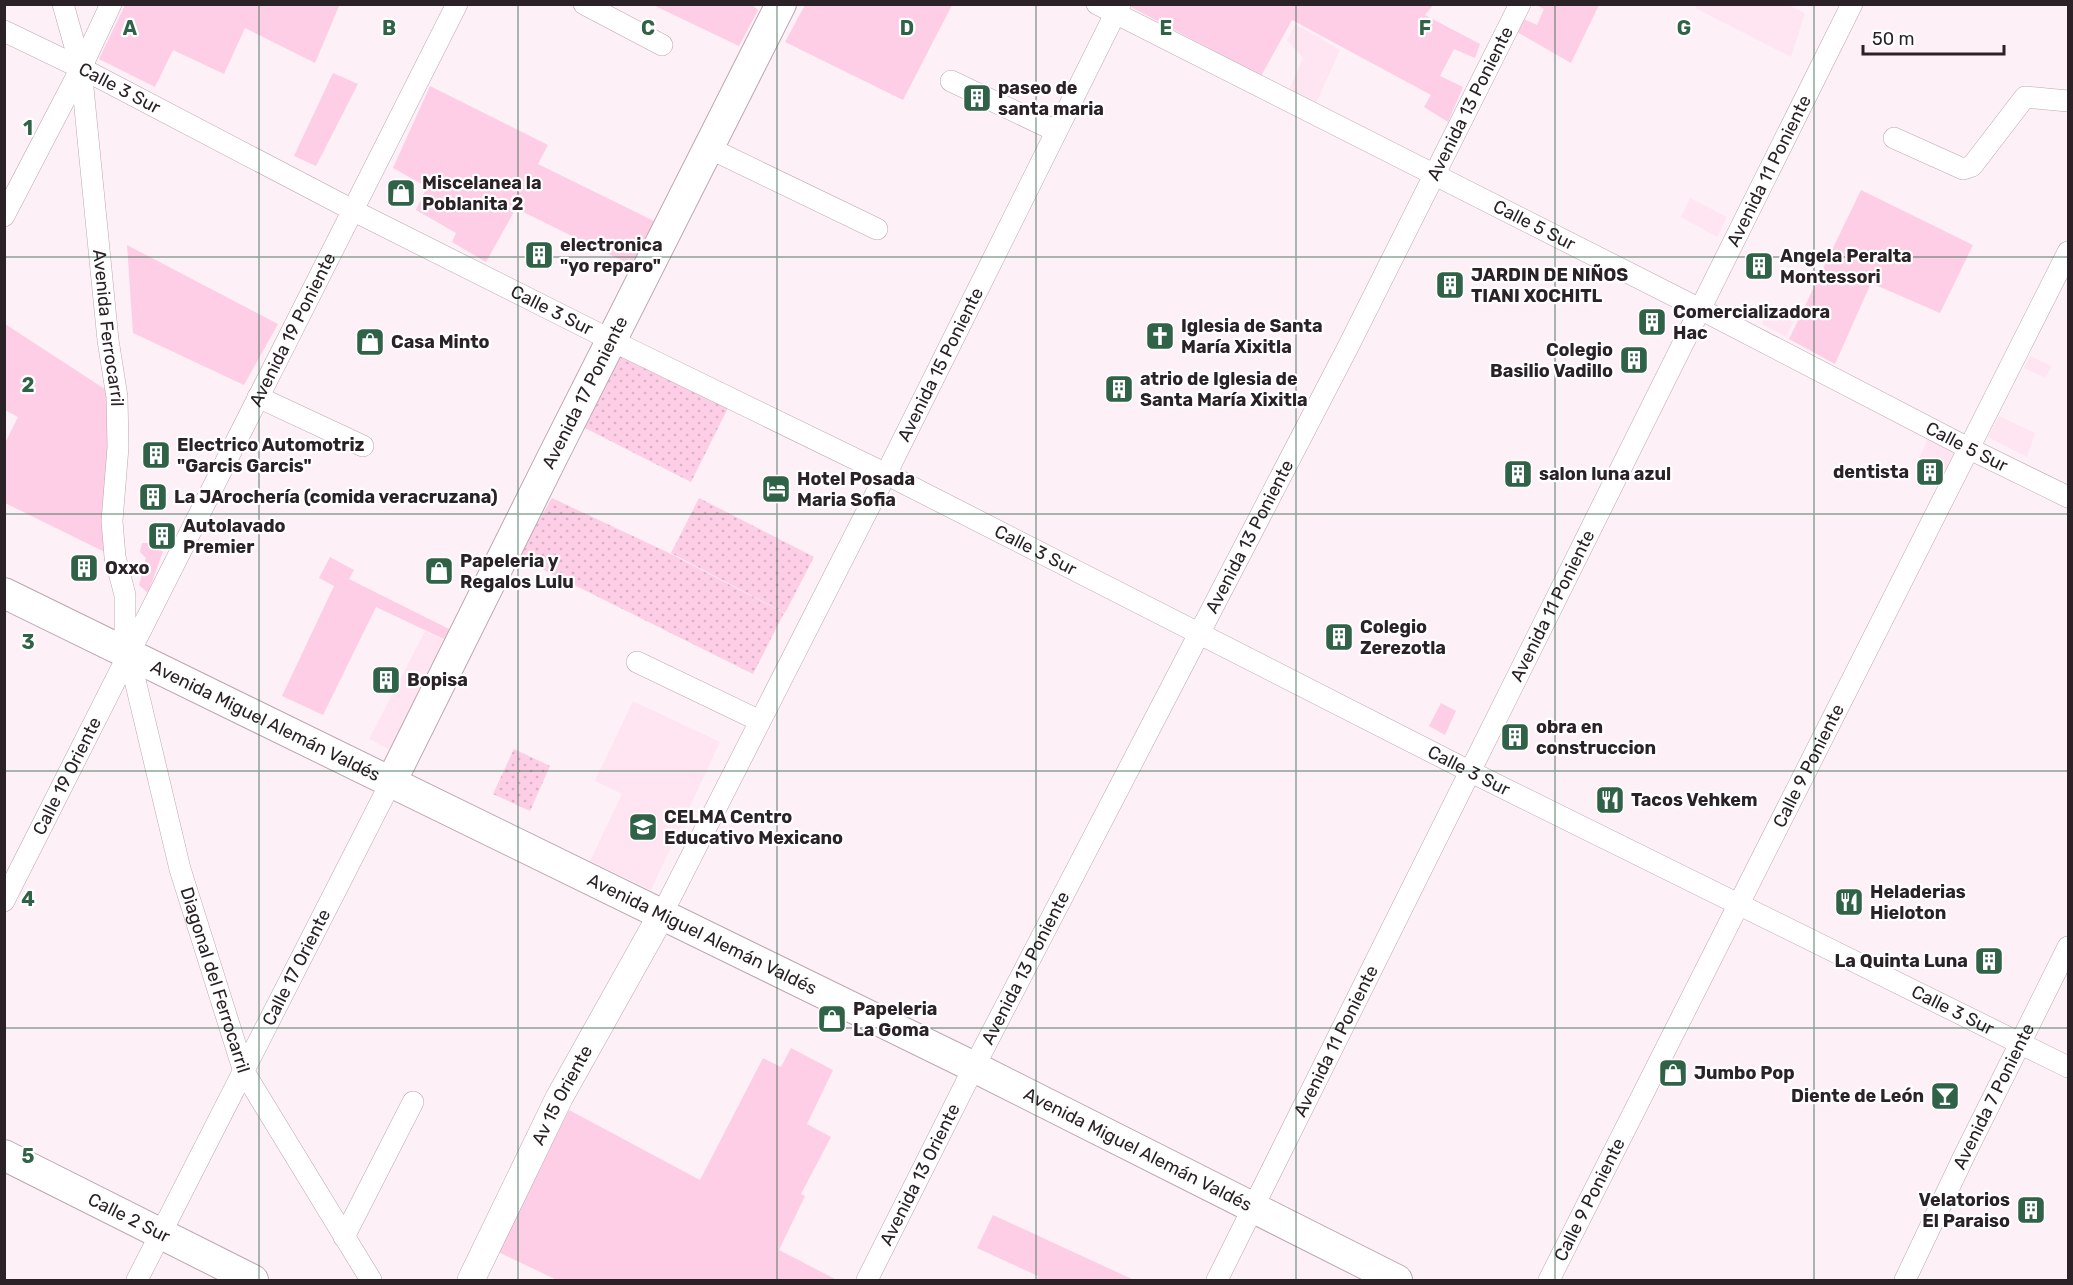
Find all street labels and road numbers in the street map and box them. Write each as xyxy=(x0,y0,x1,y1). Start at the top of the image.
street label: Avenida 13 Poniente xyxy=(1422,23,1518,184)
street label: Calle 3 Sur xyxy=(75,58,164,119)
street label: Avenida 11 Poniente xyxy=(1722,91,1816,250)
street label: Calle 5 Sur xyxy=(1489,195,1579,255)
street label: Avenida Ferrocarril xyxy=(88,248,128,407)
street label: Avenida 19 Poniente xyxy=(244,249,341,410)
street label: Calle 3 Sur xyxy=(507,280,597,340)
street label: Avenida 15 Poniente xyxy=(893,284,988,445)
street label: Avenida 17 Poniente xyxy=(537,313,633,473)
street label: Calle 5 Sur xyxy=(1922,417,2012,477)
street label: Avenida 13 Poniente xyxy=(1201,456,1298,617)
street label: Calle 3 Sur xyxy=(991,520,1081,580)
street label: Avenida 11 Poniente xyxy=(1506,526,1599,685)
street label: Avenida Miguel Alemán Valdés xyxy=(147,655,384,786)
street label: Calle 9 Poniente xyxy=(1768,700,1849,831)
street label: Calle 19 Oriente xyxy=(28,713,106,839)
street label: Calle 3 Sur xyxy=(1424,741,1514,801)
street label: Avenida Miguel Alemán Valdés xyxy=(584,869,820,999)
street label: Diagonal del Ferrocarril xyxy=(175,884,255,1076)
street label: Avenida 13 Poniente xyxy=(977,888,1074,1048)
street label: Calle 17 Oriente xyxy=(258,905,335,1029)
street label: Avenida 11 Poniente xyxy=(1289,962,1383,1120)
street label: Calle 3 Sur xyxy=(1908,980,1998,1040)
street label: Avenida 7 Poniente xyxy=(1948,1020,2039,1173)
street label: Av 15 Oriente xyxy=(527,1041,597,1149)
street label: Avenida Miguel Alemán Valdés xyxy=(1020,1083,1256,1216)
street label: Avenida 13 Oriente xyxy=(875,1100,965,1249)
street label: Calle 9 Poniente xyxy=(1549,1134,1630,1265)
street label: Calle 2 Sur xyxy=(84,1188,174,1248)

